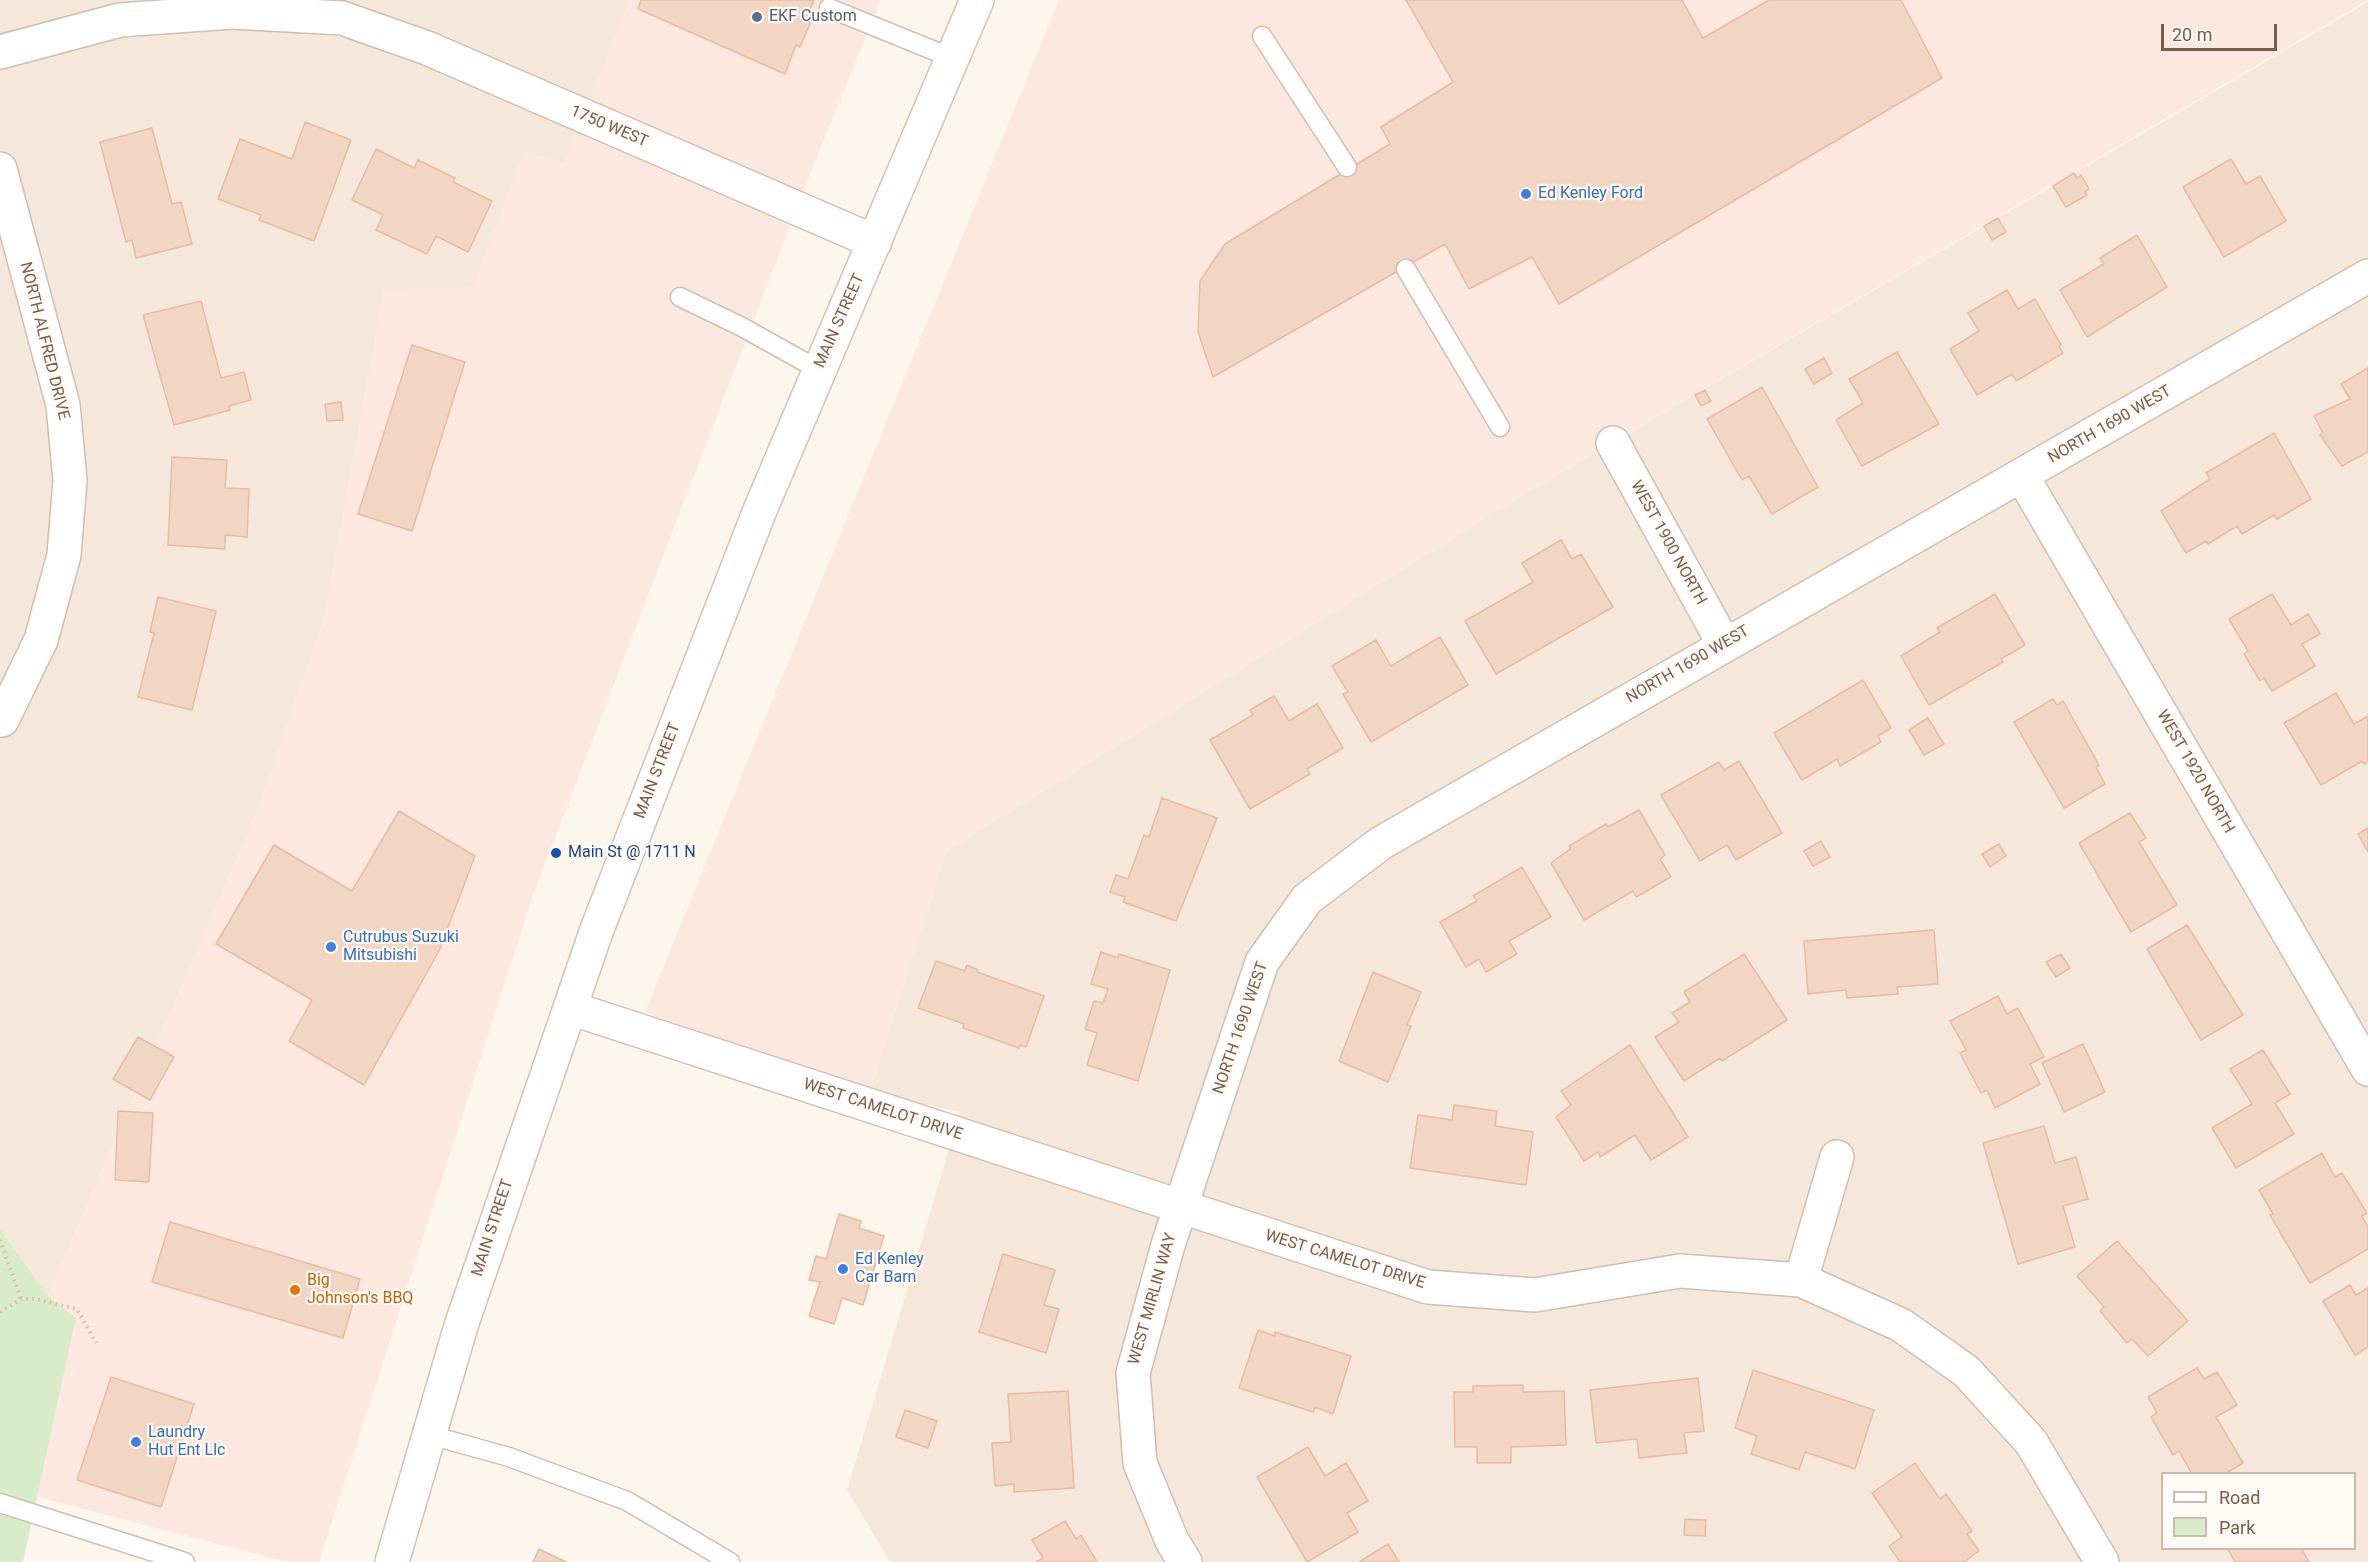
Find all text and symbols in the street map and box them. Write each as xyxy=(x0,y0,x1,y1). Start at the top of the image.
place label: EKF Custom xyxy=(769,7,857,27)
marker: EKF Custom xyxy=(750,10,764,24)
scale bar xyxy=(2164,12,2280,50)
text: 20 m xyxy=(2172,24,2212,45)
street label: 1750 WEST xyxy=(567,102,651,152)
place label: Ed Kenley Ford xyxy=(1538,184,1643,204)
marker: Ed Kenley Ford xyxy=(1519,187,1533,201)
street label: NORTH ALFRED DRIVE xyxy=(15,260,73,422)
street label: MAIN STREET xyxy=(811,271,869,371)
street label: NORTH 1690 WEST xyxy=(2045,382,2175,468)
street label: WEST 1900 NORTH xyxy=(1626,478,1710,608)
street label: NORTH 1690 WEST xyxy=(1623,622,1753,708)
street label: WEST 1920 NORTH xyxy=(2152,707,2238,837)
street label: MAIN STREET xyxy=(631,720,685,822)
place label: Main St @ 1711 N xyxy=(568,843,696,863)
marker: Main St @ 1711 N xyxy=(549,846,563,860)
place label: Cutrubus Suzuki Mitsubishi xyxy=(343,928,459,966)
marker: Cutrubus Suzuki Mitsubishi xyxy=(324,940,338,954)
street label: NORTH 1690 WEST xyxy=(1209,959,1273,1097)
street label: WEST CAMELOT DRIVE xyxy=(801,1075,965,1145)
street label: MAIN STREET xyxy=(468,1177,518,1279)
street label: WEST CAMELOT DRIVE xyxy=(1263,1226,1427,1294)
street label: WEST MIRLIN WAY xyxy=(1125,1231,1181,1367)
place label: Ed Kenley Car Barn xyxy=(855,1250,924,1288)
marker: Ed Kenley Car Barn xyxy=(836,1262,850,1276)
place label: Big Johnson's BBQ xyxy=(307,1271,413,1309)
marker: Big Johnson's BBQ xyxy=(288,1283,302,1297)
place label: Laundry Hut Ent Llc xyxy=(148,1423,225,1461)
marker: Laundry Hut Ent Llc xyxy=(129,1435,143,1449)
legend xyxy=(2161,1472,2356,1550)
text: Road xyxy=(2219,1487,2260,1508)
text: Park xyxy=(2219,1517,2255,1538)

